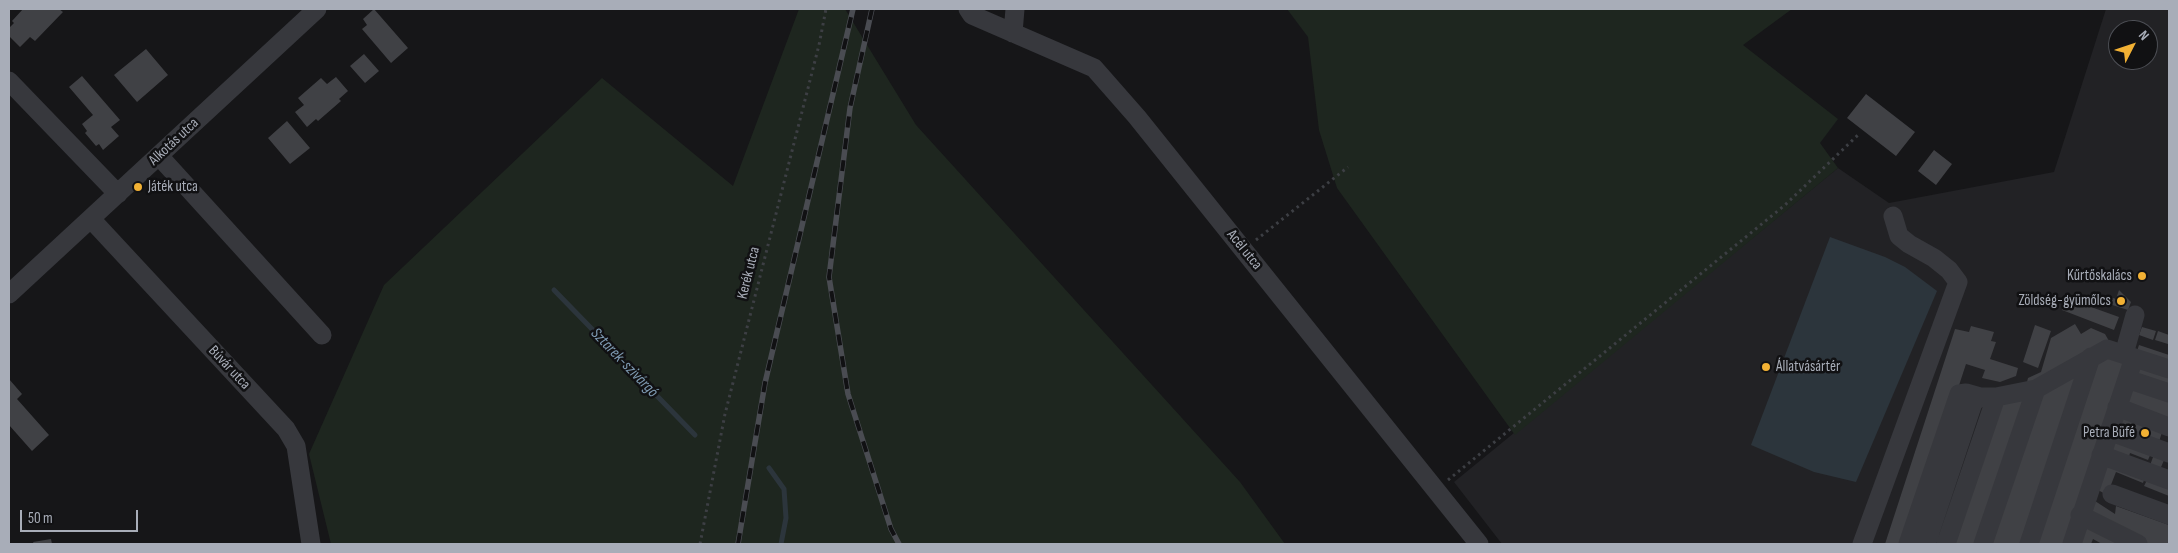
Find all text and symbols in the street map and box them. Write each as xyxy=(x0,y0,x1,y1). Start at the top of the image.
north arrow xyxy=(2108,20,2158,70)
text: N xyxy=(2135,27,2153,44)
street label: Alkotás utca xyxy=(145,114,203,170)
place label: Játék utca xyxy=(148,178,198,196)
marker: Játék utca xyxy=(132,181,144,193)
street label: Acél utca xyxy=(1223,226,1265,274)
street label: Kerék utca xyxy=(734,245,764,301)
place label: Kűrtőskalács xyxy=(2067,267,2132,285)
marker: Kűrtőskalács xyxy=(2136,270,2148,282)
place label: Zöldség-gyümőlcs xyxy=(2018,292,2111,310)
marker: Zöldség-gyümőlcs xyxy=(2115,295,2127,307)
water label: Sztarek-szivárgó xyxy=(586,324,662,402)
street label: Búvár utca xyxy=(204,342,254,394)
place label: Állatvásártér xyxy=(1776,358,1840,376)
marker: Állatvásártér xyxy=(1760,361,1772,373)
place label: Petra Büfé xyxy=(2083,424,2135,442)
marker: Petra Büfé xyxy=(2139,427,2151,439)
scale bar xyxy=(22,500,140,532)
text: 50 m xyxy=(28,509,53,528)

